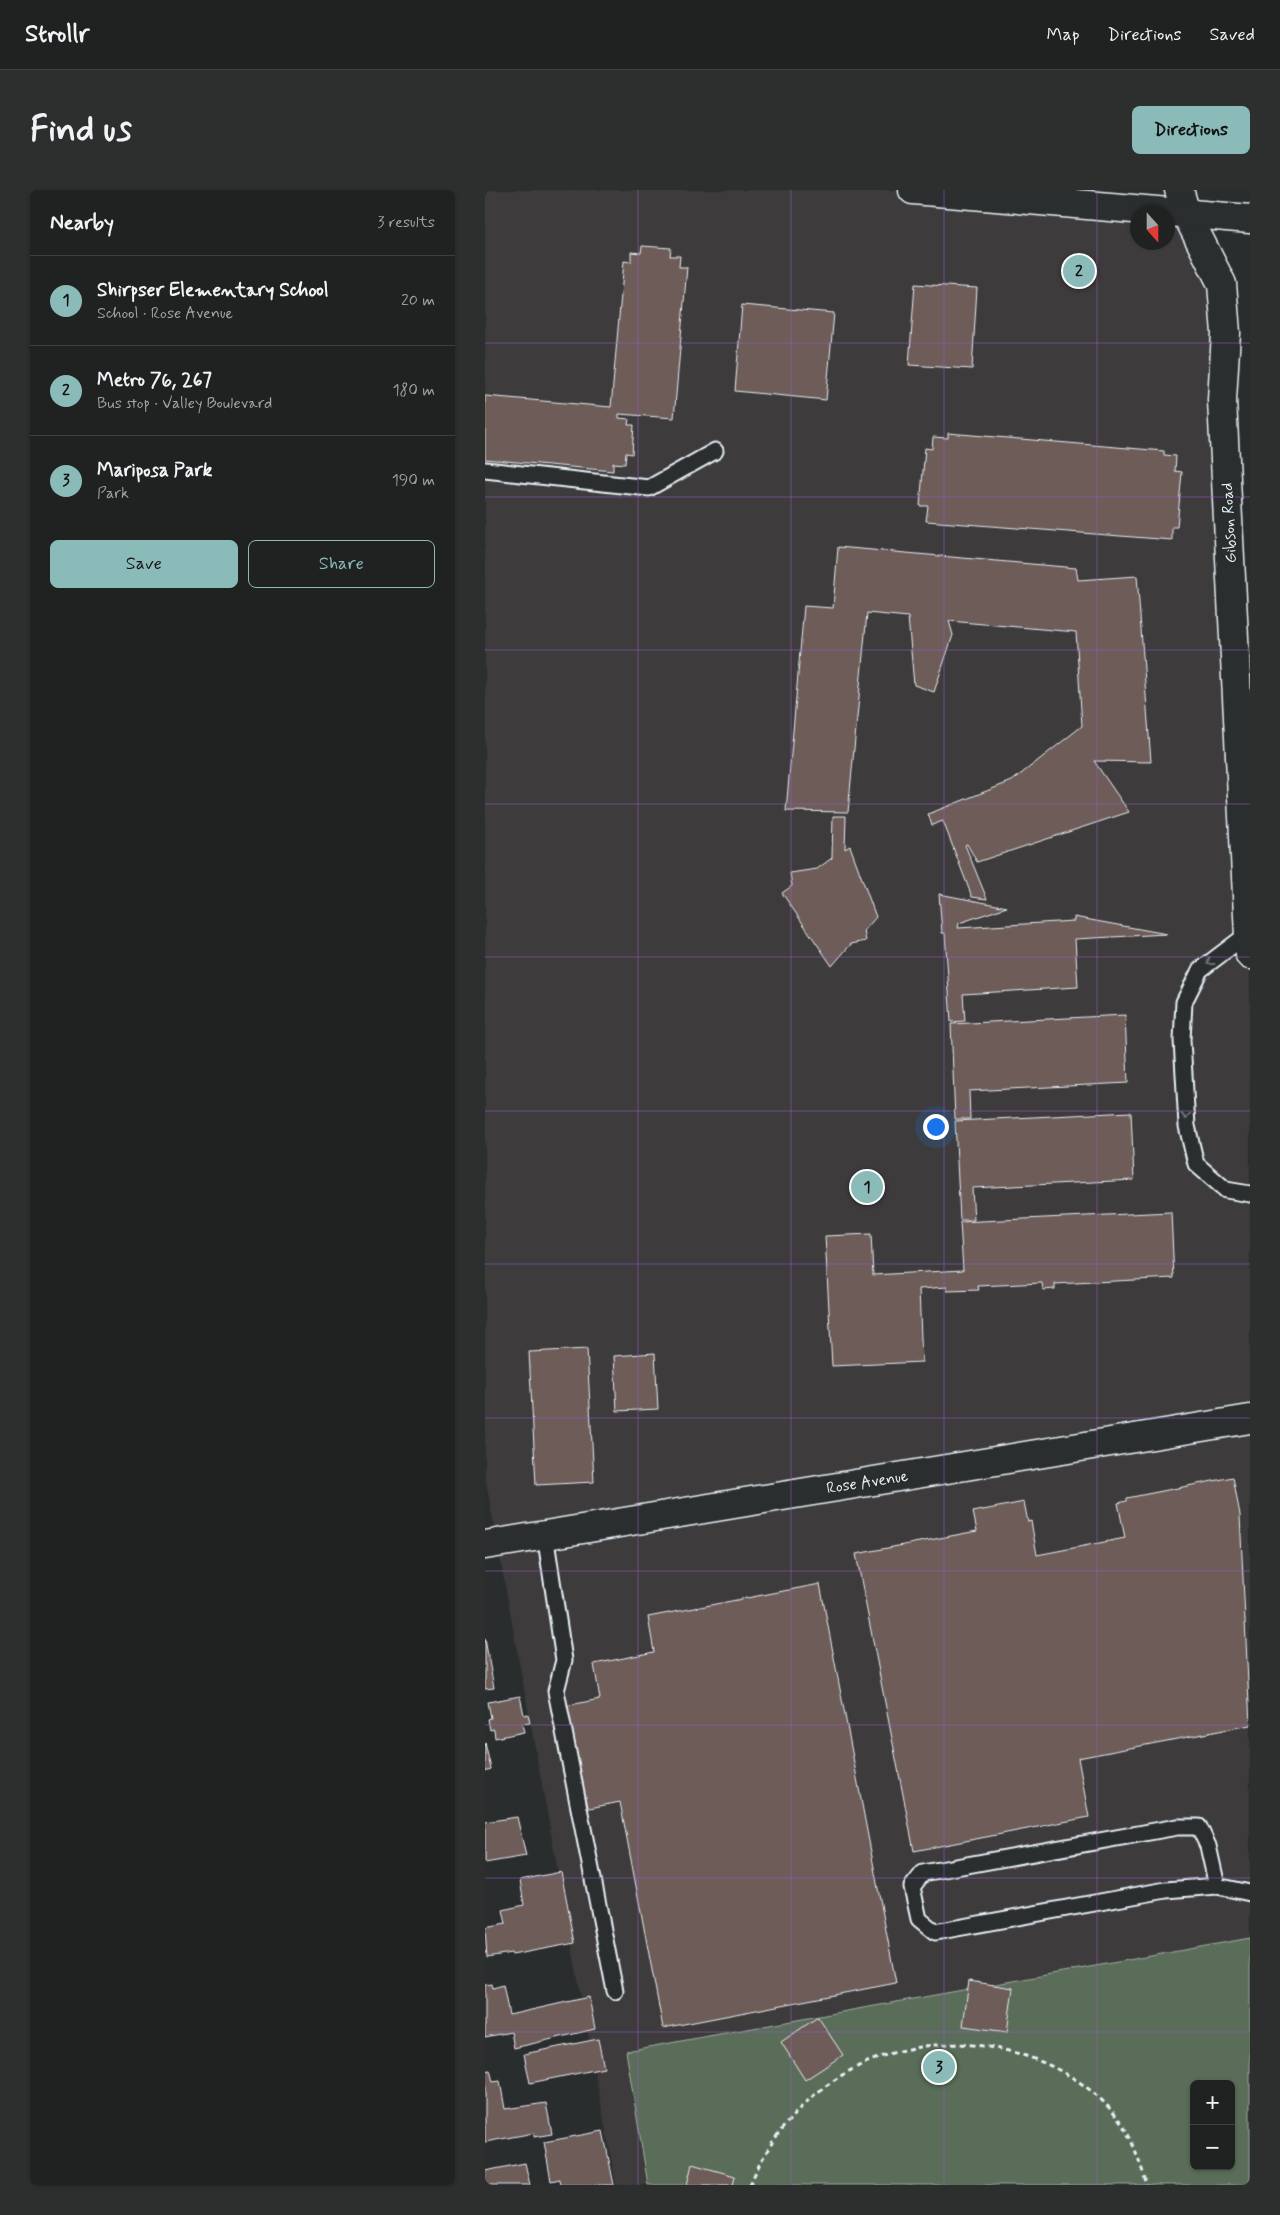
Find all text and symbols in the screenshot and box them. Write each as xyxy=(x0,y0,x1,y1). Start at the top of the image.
text: Strollr xyxy=(25,19,89,50)
text: Map xyxy=(1047,23,1080,47)
text: Directions xyxy=(1108,23,1182,47)
text: Saved xyxy=(1210,23,1255,47)
button: Directions xyxy=(1132,106,1250,154)
text: Find us xyxy=(30,107,132,153)
north arrow xyxy=(1130,205,1175,250)
text: Nearby xyxy=(50,209,114,237)
text: 3 results xyxy=(377,212,435,233)
pin: 2 xyxy=(1063,252,1095,290)
text: Shirpser Elementary School xyxy=(97,278,329,303)
text: 1 xyxy=(62,290,70,311)
text: 20 m xyxy=(401,290,435,311)
text: School · Rose Avenue xyxy=(97,303,233,324)
text: Metro 76, 267 xyxy=(97,368,212,393)
text: 2 xyxy=(62,380,70,401)
text: 180 m xyxy=(392,380,435,401)
text: Bus stop · Valley Boulevard xyxy=(97,393,272,414)
text: Mariposa Park xyxy=(97,458,212,483)
text: 3 xyxy=(62,470,70,491)
text: 190 m xyxy=(392,470,435,491)
street label: Gibson Road xyxy=(1217,482,1242,564)
text: Park xyxy=(97,483,129,504)
button: Save xyxy=(50,540,238,588)
button: Share xyxy=(248,540,435,588)
one-way arrow xyxy=(1207,957,1216,965)
one-way arrow xyxy=(1181,1112,1192,1120)
your location xyxy=(923,1114,949,1140)
pin: 1 xyxy=(851,1168,883,1206)
street label: Rose Avenue xyxy=(825,1466,910,1499)
pin: 3 xyxy=(923,2048,955,2086)
map controls xyxy=(1190,2080,1235,2170)
button: + xyxy=(1190,2080,1235,2125)
button: − xyxy=(1190,2125,1235,2170)

